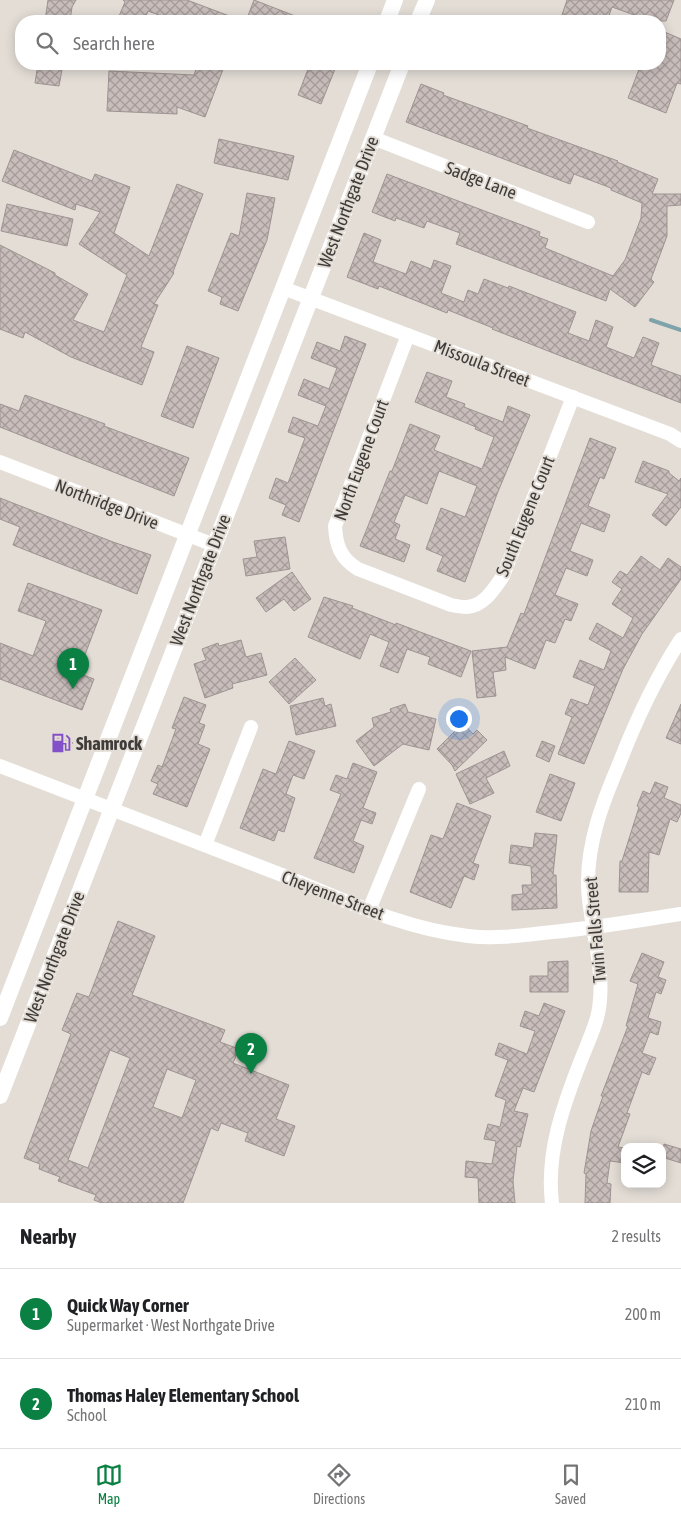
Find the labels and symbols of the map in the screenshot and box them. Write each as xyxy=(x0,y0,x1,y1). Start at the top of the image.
street label: West Northgate Drive xyxy=(313,133,383,271)
street label: Sadge Lane xyxy=(442,157,520,203)
street label: Missoula Street xyxy=(431,335,533,391)
street label: North Eugene Court xyxy=(329,397,393,523)
street label: South Eugene Court xyxy=(491,453,559,579)
street label: Northridge Drive xyxy=(52,475,162,533)
street label: West Northgate Drive xyxy=(165,511,235,649)
pin: 1 xyxy=(57,648,89,689)
your location xyxy=(446,706,472,732)
fuel station icon: Shamrock xyxy=(50,732,72,754)
place label: Shamrock xyxy=(76,733,143,754)
street label: Cheyenne Street xyxy=(279,866,387,924)
street label: Twin Falls Street xyxy=(580,876,610,984)
street label: West Northgate Drive xyxy=(19,888,89,1026)
pin: 2 xyxy=(235,1033,267,1074)

